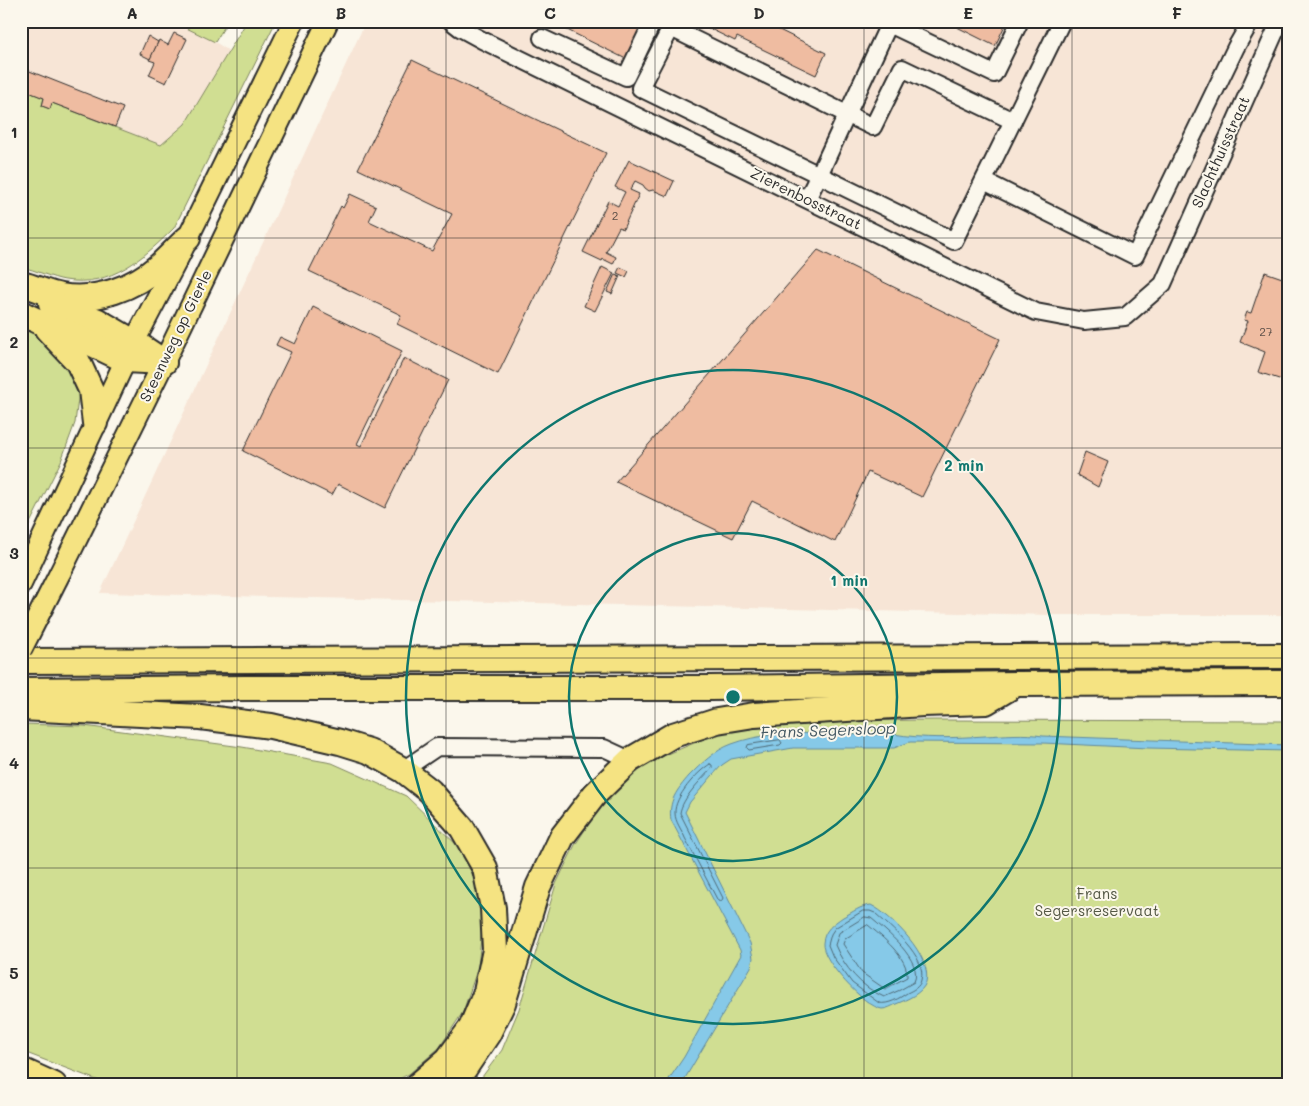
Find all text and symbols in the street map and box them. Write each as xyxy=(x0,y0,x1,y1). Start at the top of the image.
text: A xyxy=(126,2,138,23)
text: B xyxy=(336,2,346,23)
text: C xyxy=(544,2,556,23)
text: D xyxy=(753,2,765,23)
text: E xyxy=(963,2,973,23)
text: F xyxy=(1172,2,1182,23)
street label: Slachthuisstraat xyxy=(1186,92,1254,211)
text: 1 xyxy=(10,121,18,142)
street label: Zierenbosstraat xyxy=(747,162,865,234)
house number: 2 xyxy=(612,207,618,223)
street label: Steenweg op Gierle xyxy=(134,266,216,405)
house number: 27 xyxy=(1259,323,1273,339)
text: 2 xyxy=(10,331,19,352)
text: 2 min xyxy=(944,455,984,475)
text: 3 xyxy=(9,542,19,563)
text: 1 min xyxy=(830,570,868,590)
centre of rings xyxy=(724,688,742,706)
water label: Frans Segersloop xyxy=(760,717,896,742)
text: 4 xyxy=(9,752,19,773)
park label: Frans Segersreservaat xyxy=(1035,883,1159,920)
text: 5 xyxy=(9,962,19,983)

